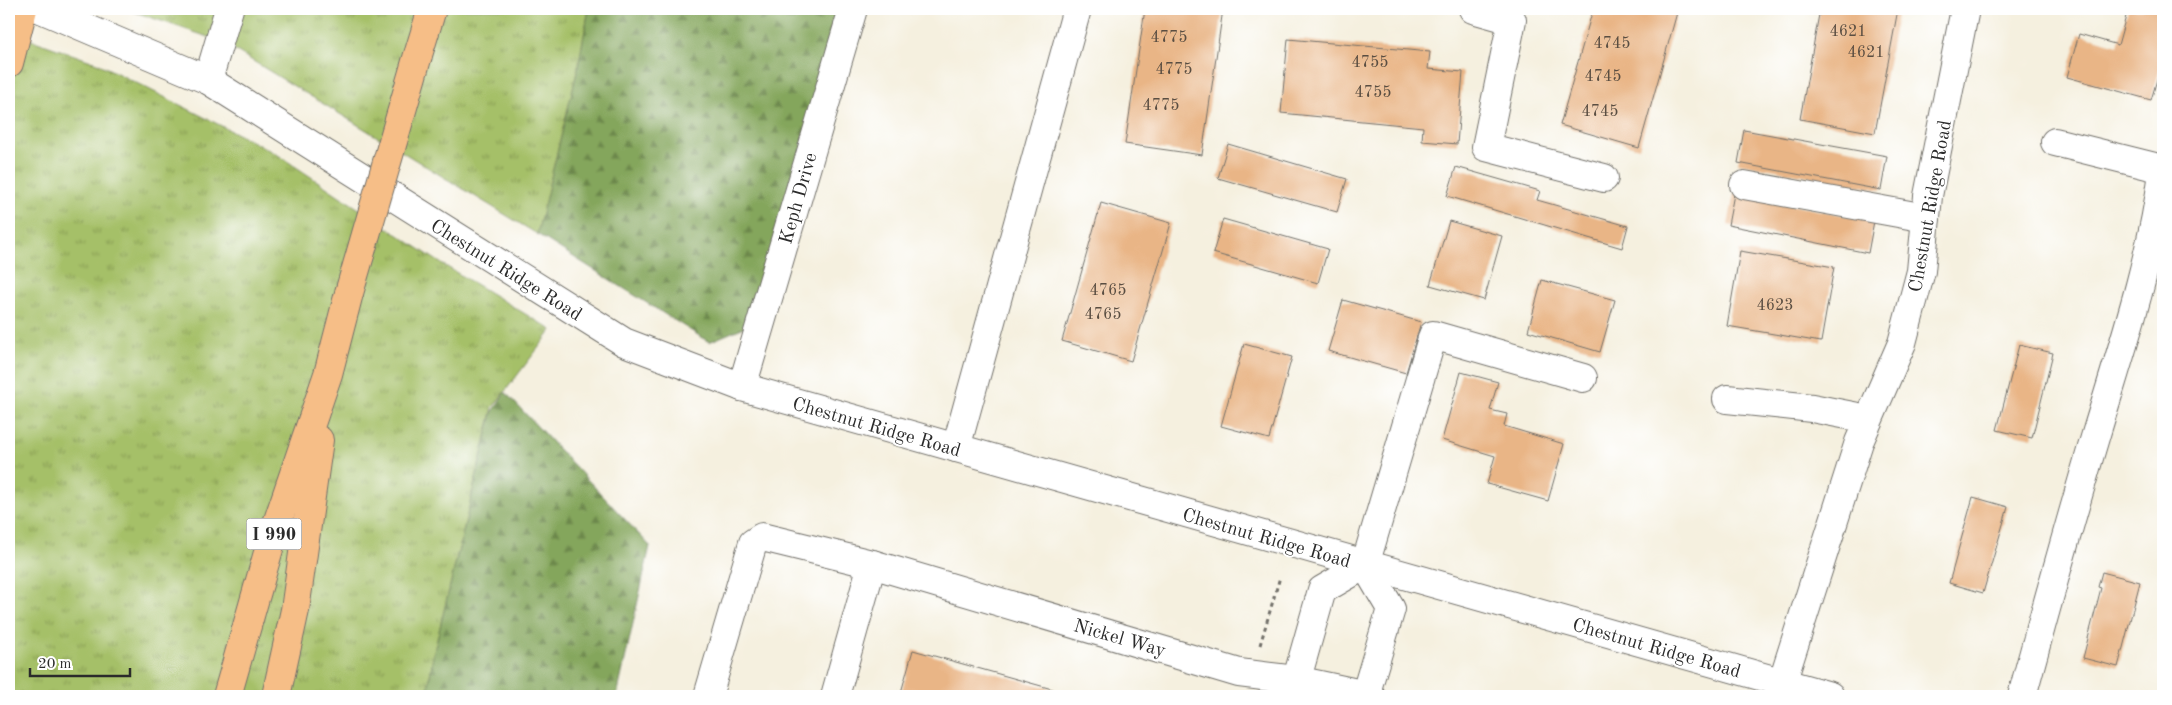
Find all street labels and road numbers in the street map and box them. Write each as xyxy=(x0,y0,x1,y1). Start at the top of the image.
street label: Chestnut Ridge Road xyxy=(1907,119,1956,294)
street label: Keph Drive xyxy=(777,151,822,247)
street label: Chestnut Ridge Road xyxy=(427,217,585,325)
street label: Chestnut Ridge Road xyxy=(790,395,963,462)
street label: Chestnut Ridge Road xyxy=(1180,506,1353,573)
road number: I 990 xyxy=(246,518,302,550)
street label: Chestnut Ridge Road xyxy=(1570,616,1743,683)
street label: Nickel Way xyxy=(1071,617,1168,662)

